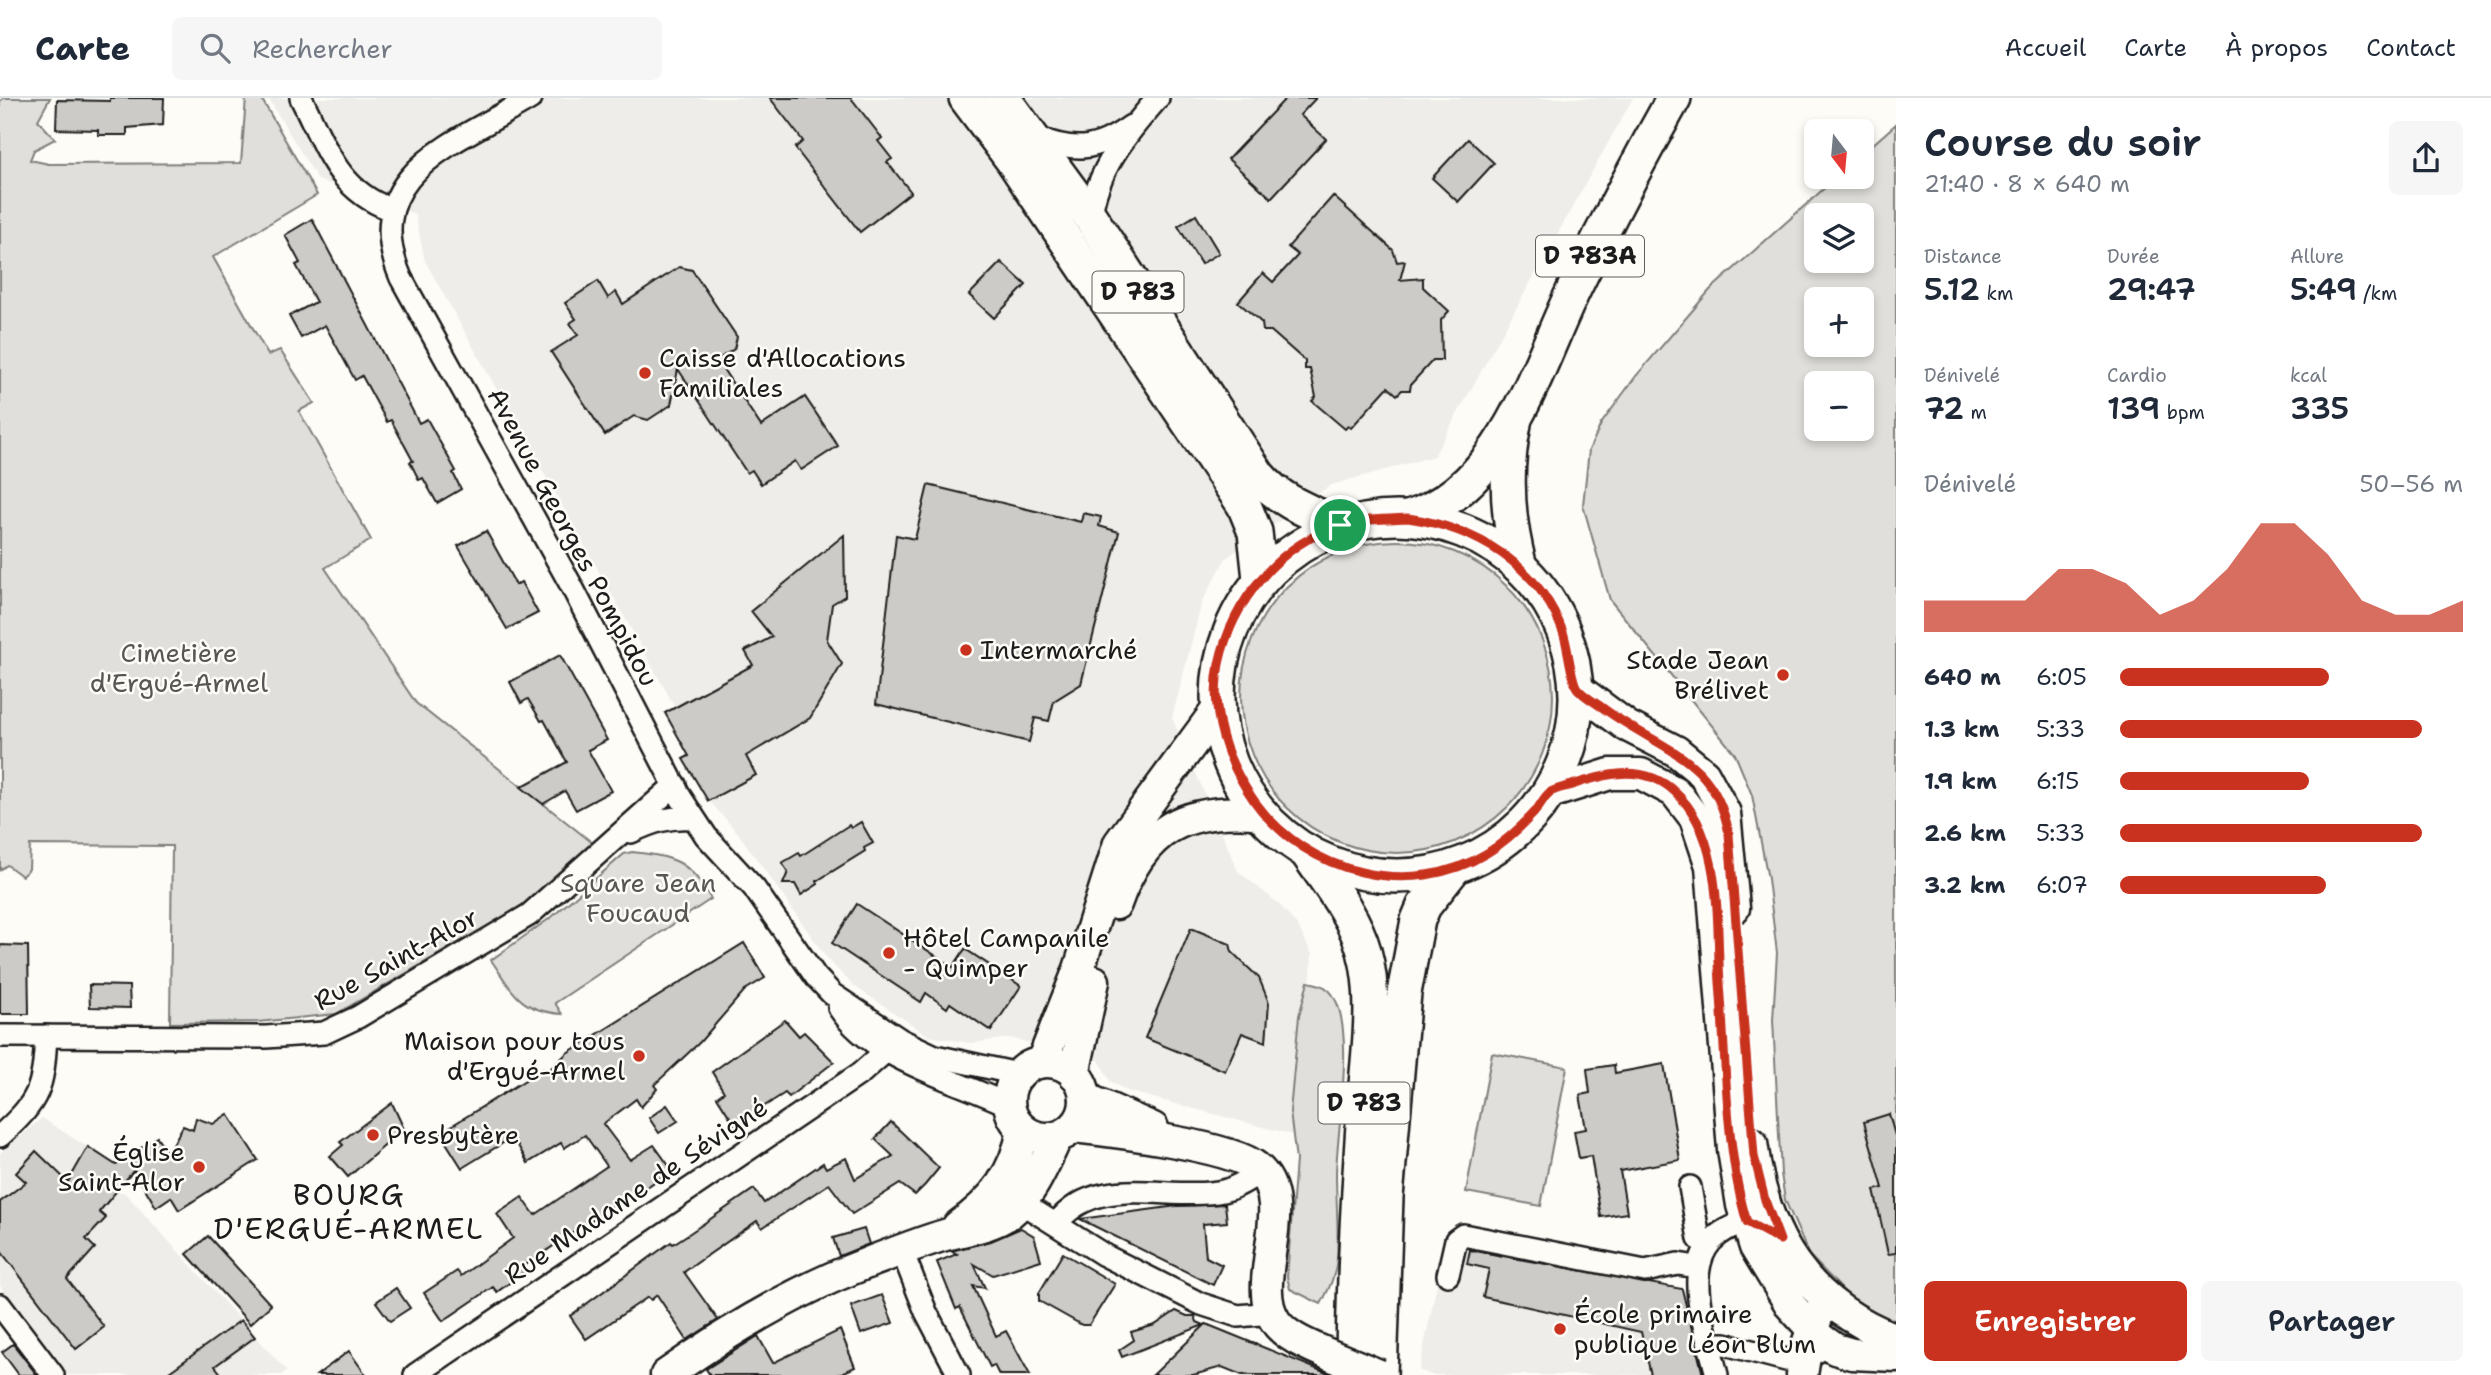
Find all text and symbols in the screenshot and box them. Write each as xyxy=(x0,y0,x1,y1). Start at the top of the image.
search box xyxy=(172,17,662,80)
text: Carte xyxy=(35,26,130,71)
icon: search xyxy=(196,29,234,67)
text: Rechercher xyxy=(252,31,393,66)
text: Accueil xyxy=(2005,32,2086,64)
text: Carte xyxy=(2124,32,2187,64)
text: À propos xyxy=(2225,32,2328,64)
text: Contact xyxy=(2366,32,2456,64)
text: Course du soir xyxy=(1924,117,2202,168)
north arrow xyxy=(1804,119,1874,189)
map controls xyxy=(1804,119,1874,441)
button: share xyxy=(2389,121,2463,195)
text: 21:40 · 8 × 640 m xyxy=(1924,169,2130,199)
button: layers xyxy=(1804,203,1874,273)
road number: D 783A xyxy=(1536,236,1644,276)
text: Distance xyxy=(1924,244,2002,269)
text: Durée xyxy=(2107,244,2160,269)
text: Allure xyxy=(2290,244,2344,269)
text: 5.12 xyxy=(1924,269,1980,310)
text: 29:47 xyxy=(2107,269,2196,310)
text: 5:49 xyxy=(2290,269,2357,310)
road number: D 783 xyxy=(1092,272,1184,312)
text: km xyxy=(1980,281,2013,306)
text: /km xyxy=(2357,281,2397,306)
button: + xyxy=(1804,287,1874,357)
place label: Caisse d'Allocations Familiales xyxy=(659,340,906,405)
text: Dénivelé xyxy=(1924,363,2000,388)
text: Cardio xyxy=(2107,363,2167,388)
text: kcal xyxy=(2290,363,2327,388)
marker: Caisse d'Allocations Familiales xyxy=(637,365,653,381)
button: − xyxy=(1804,371,1874,441)
street label: Avenue Georges Pompidou xyxy=(480,381,667,692)
text: 72 xyxy=(1924,388,1964,429)
text: 139 xyxy=(2107,388,2160,429)
text: 335 xyxy=(2290,388,2349,429)
text: m xyxy=(1964,400,1987,425)
text: bpm xyxy=(2160,400,2205,425)
text: Dénivelé xyxy=(1924,469,2016,499)
text: 50–56 m xyxy=(2359,469,2463,499)
pin xyxy=(1310,495,1370,555)
icon: arrive xyxy=(1321,506,1359,544)
place label: Intermarché xyxy=(980,632,1138,667)
park label: Cimetière d'Ergué-Armel xyxy=(90,635,268,700)
marker: Intermarché xyxy=(958,642,974,658)
place label: Stade Jean Brélivet xyxy=(1626,642,1769,707)
text: 640 m xyxy=(1924,662,2001,692)
text: 6:05 xyxy=(2036,662,2087,692)
marker: Stade Jean Brélivet xyxy=(1775,667,1791,683)
text: 1.3 km xyxy=(1924,714,1999,744)
text: 5:33 xyxy=(2036,714,2085,744)
text: 1.9 km xyxy=(1924,766,1997,796)
text: 6:15 xyxy=(2036,766,2079,796)
text: 2.6 km xyxy=(1924,818,2006,848)
text: 5:33 xyxy=(2036,818,2085,848)
park label: Square Jean Foucaud xyxy=(560,865,716,930)
text: 3.2 km xyxy=(1924,870,2006,900)
text: 6:07 xyxy=(2036,870,2088,900)
street label: Rue Saint-Alor xyxy=(307,899,484,1018)
place label: Hôtel Campanile - Quimper xyxy=(903,920,1110,985)
marker: Hôtel Campanile - Quimper xyxy=(881,945,897,961)
place label: Maison pour tous d'Ergué-Armel xyxy=(404,1023,625,1088)
marker: Maison pour tous d'Ergué-Armel xyxy=(631,1048,647,1064)
road number: D 783 xyxy=(1318,1083,1410,1124)
street label: Rue Madame de Sévigné xyxy=(497,1089,774,1292)
place label: Presbytère xyxy=(387,1117,520,1152)
marker: Presbytère xyxy=(365,1127,381,1143)
place label: Église Saint-Alor xyxy=(58,1134,185,1199)
marker: Église Saint-Alor xyxy=(191,1159,207,1175)
district label: BOURG D'ERGUÉ-ARMEL xyxy=(214,1174,484,1249)
button: Enregistrer xyxy=(1924,1281,2187,1361)
button: Partager xyxy=(2201,1281,2463,1361)
place label: École primaire publique Léon Blum xyxy=(1574,1296,1816,1361)
marker: École primaire publique Léon Blum xyxy=(1552,1321,1568,1337)

